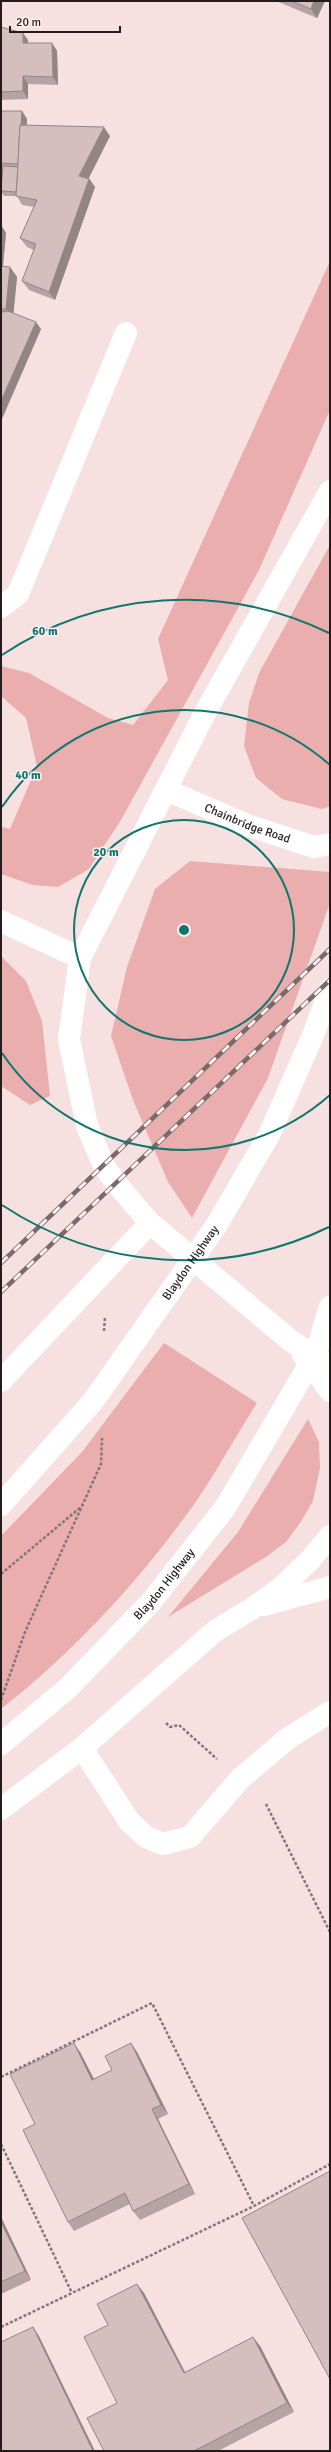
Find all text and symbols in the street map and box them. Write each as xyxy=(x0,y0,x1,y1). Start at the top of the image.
scale bar xyxy=(10,8,120,34)
text: 20 m xyxy=(16,15,41,30)
text: 60 m xyxy=(32,624,58,639)
text: 40 m xyxy=(15,768,41,783)
street label: Chainbridge Road xyxy=(202,800,292,847)
text: 20 m xyxy=(93,845,119,860)
centre of rings xyxy=(177,923,191,937)
street label: Blaydon Highway xyxy=(159,1222,222,1303)
street label: Blaydon Highway xyxy=(131,1545,198,1623)

